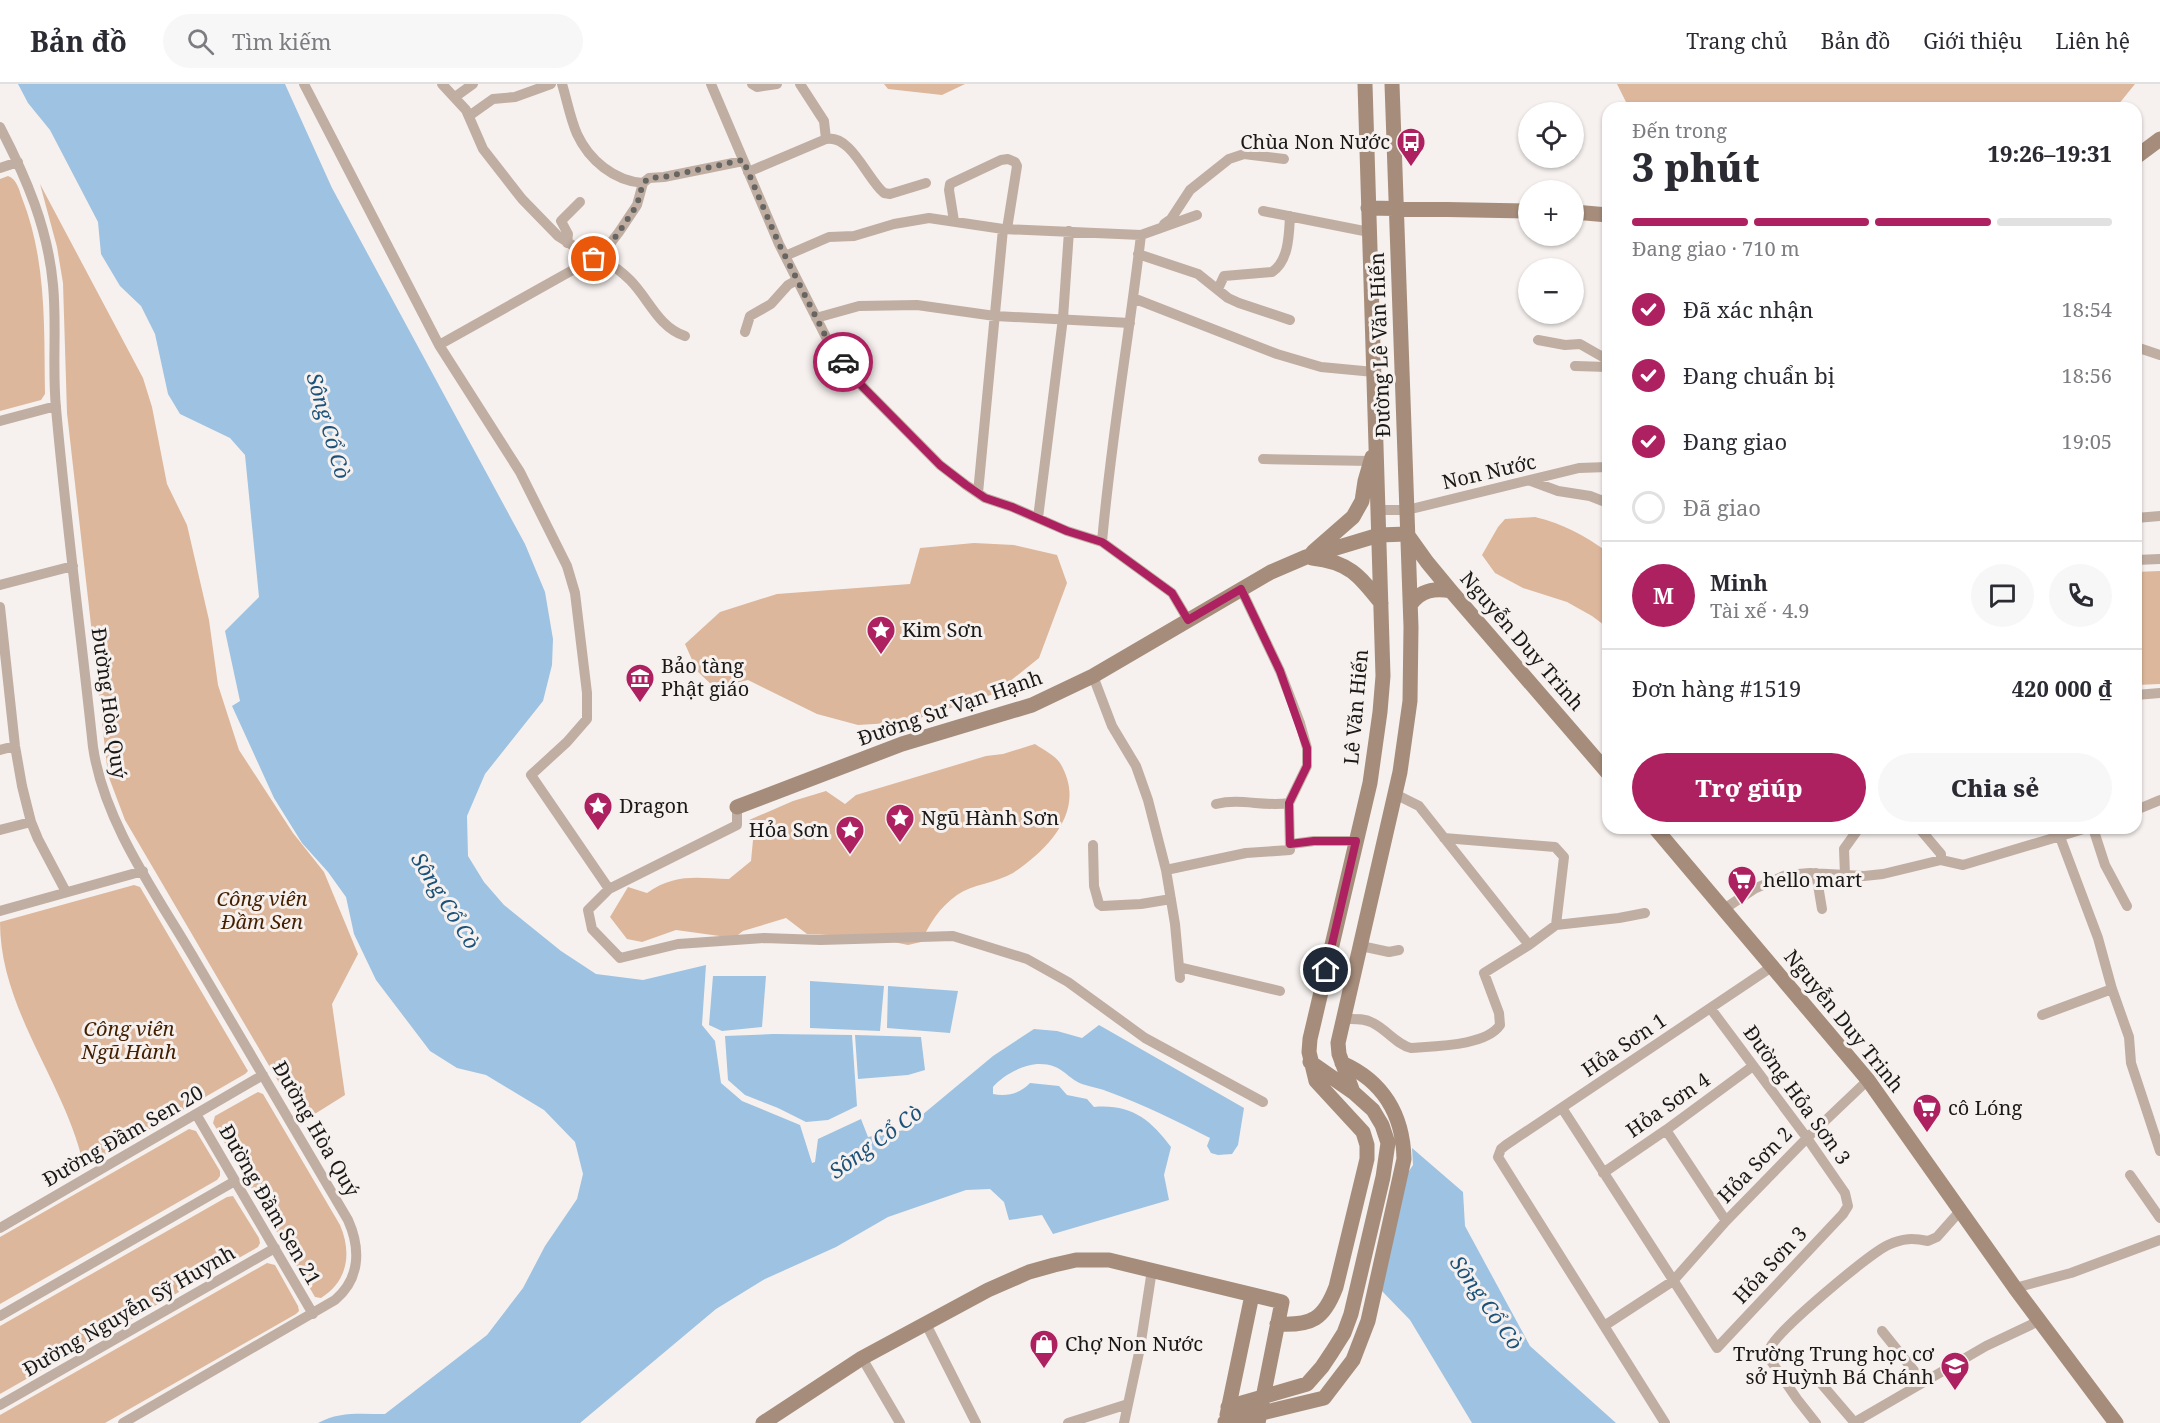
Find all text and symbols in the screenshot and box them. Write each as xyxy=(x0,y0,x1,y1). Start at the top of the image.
search box xyxy=(163,14,583,68)
text: Bản đồ xyxy=(30,22,127,60)
icon: search xyxy=(184,25,217,58)
text: Tìm kiếm xyxy=(232,26,331,56)
text: Trang chủ xyxy=(1686,27,1788,55)
text: Bản đồ xyxy=(1821,27,1890,55)
text: Giới thiệu xyxy=(1923,27,2022,55)
text: Liên hệ xyxy=(2055,27,2130,55)
map controls xyxy=(1518,102,1584,324)
button: locate xyxy=(1518,102,1584,168)
text: Đến trong xyxy=(1632,117,1727,144)
bus stop icon: Chùa Non Nước xyxy=(1395,126,1427,168)
place label: Chùa Non Nước xyxy=(1240,128,1390,155)
text: 19:26–19:31 xyxy=(1988,138,2112,168)
text: 3 phút xyxy=(1632,140,1760,193)
button: + xyxy=(1518,180,1584,246)
pin xyxy=(568,233,619,284)
text: Đang giao · 710 m xyxy=(1632,235,1800,262)
icon: bag xyxy=(577,242,610,275)
street label: Đường Lê Văn Hiến xyxy=(1363,252,1396,438)
button: − xyxy=(1518,258,1584,324)
icon: check xyxy=(1632,293,1665,326)
text: Đã xác nhận xyxy=(1683,294,1813,324)
text: 18:54 xyxy=(2062,296,2112,323)
courier xyxy=(813,332,873,392)
icon: car xyxy=(827,346,860,379)
icon: check xyxy=(1632,359,1665,392)
text: Đang chuẩn bị xyxy=(1683,360,1835,390)
text: 18:56 xyxy=(2062,362,2112,389)
water label: Sông Cổ Cò xyxy=(300,369,357,482)
icon: check xyxy=(1632,425,1665,458)
text: Đang giao xyxy=(1683,426,1787,456)
text: 19:05 xyxy=(2062,428,2112,455)
street label: Non Nước xyxy=(1439,448,1539,495)
text: Đã giao xyxy=(1683,492,1761,522)
button: chat xyxy=(1971,564,2034,627)
button: phone xyxy=(2049,564,2112,627)
street label: Nguyễn Duy Trinh xyxy=(1454,565,1591,716)
text: Minh xyxy=(1710,567,1768,597)
text: M xyxy=(1653,580,1674,610)
text: Tài xế · 4.9 xyxy=(1710,597,1810,624)
place icon: Kim Sơn xyxy=(865,614,897,656)
place label: Kim Sơn xyxy=(902,616,983,643)
street label: Đường Hòa Quý xyxy=(86,626,134,781)
street label: Lê Văn Hiến xyxy=(1337,648,1374,766)
place label: Bảo tàng Phật giáo xyxy=(661,652,749,702)
museum icon: Bảo tàng Phật giáo xyxy=(624,662,656,704)
street label: Đường Sư Vạn Hạnh xyxy=(854,663,1046,752)
text: Đơn hàng #1519 xyxy=(1632,673,1801,703)
text: 420 000 ₫ xyxy=(2012,673,2112,703)
button: Trợ giúp xyxy=(1632,753,1866,822)
button: Chia sẻ xyxy=(1878,753,2112,822)
place icon: Dragon xyxy=(582,790,614,832)
place label: Dragon xyxy=(619,792,689,819)
place icon: Ngũ Hành Sơn xyxy=(884,802,916,844)
place label: Ngũ Hành Sơn xyxy=(921,804,1059,831)
place icon: Hỏa Sơn xyxy=(834,814,866,856)
place label: Hỏa Sơn xyxy=(749,816,829,843)
water label: Sông Cổ Cò xyxy=(405,847,487,954)
supermarket icon: hello mart xyxy=(1726,864,1758,906)
place label: hello mart xyxy=(1763,866,1862,893)
park label: Công viên Đầm Sen xyxy=(217,885,308,935)
pin xyxy=(1300,944,1351,995)
street label: Nguyễn Duy Trinh xyxy=(1778,944,1911,1098)
icon: home xyxy=(1309,953,1342,986)
street label: Hỏa Sơn 1 xyxy=(1576,1006,1671,1083)
park label: Công viên Ngũ Hành xyxy=(81,1015,176,1065)
street label: Đường Hỏa Sơn 3 xyxy=(1738,1020,1857,1170)
street label: Đường Hòa Quý xyxy=(267,1056,367,1202)
street label: Hỏa Sơn 4 xyxy=(1620,1066,1715,1143)
street label: Đường Đầm Sen 20 xyxy=(37,1079,208,1193)
supermarket icon: cô Lóng xyxy=(1911,1092,1943,1134)
place label: cô Lóng xyxy=(1948,1094,2022,1121)
water label: Sông Cổ Cò xyxy=(823,1098,928,1185)
street label: Đường Đầm Sen 21 xyxy=(213,1119,327,1290)
street label: Hỏa Sơn 2 xyxy=(1711,1121,1798,1209)
street label: Hỏa Sơn 3 xyxy=(1727,1220,1812,1309)
street label: Đường Nguyễn Sỹ Huynh xyxy=(18,1239,240,1382)
water label: Sông Cổ Cò xyxy=(1444,1250,1530,1355)
shop icon: Chợ Non Nước xyxy=(1028,1328,1060,1370)
place label: Chợ Non Nước xyxy=(1065,1330,1203,1357)
place label: Trường Trung học cơ sở Huỳnh Bá Chánh xyxy=(1733,1340,1935,1390)
school or university icon: Trường Trung học cơ sở Huỳnh Bá Chánh xyxy=(1939,1350,1971,1392)

